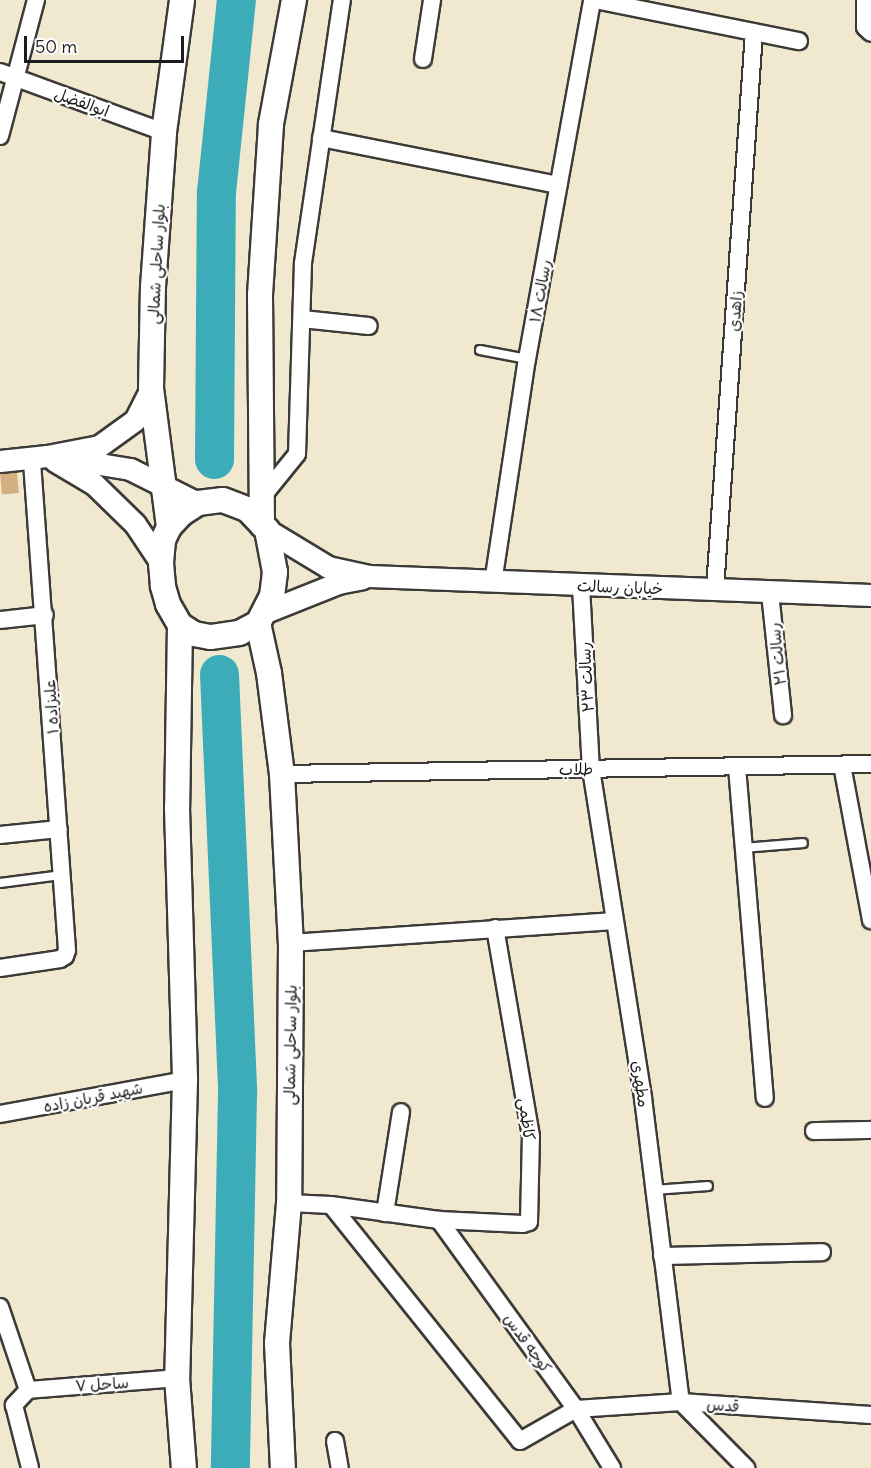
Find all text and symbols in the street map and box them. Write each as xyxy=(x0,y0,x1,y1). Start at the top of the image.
scale bar xyxy=(27,24,188,62)
text: 50 m xyxy=(35,35,77,58)
street label: ابوالفضل xyxy=(52,83,112,121)
street label: بلوار ساحلی شمالی xyxy=(143,203,169,325)
street label: رسالت ۱۸ xyxy=(525,258,555,324)
street label: زاهدی xyxy=(724,290,746,332)
street label: خیابان رسالت xyxy=(577,576,663,598)
street label: رسالت ۲۱ xyxy=(764,621,790,687)
street label: رسالت ۲۳ xyxy=(575,641,597,713)
street label: علیزاده ۱ xyxy=(40,679,62,735)
street label: طلاب xyxy=(559,759,593,779)
street label: بلوار ساحلی شمالی xyxy=(279,984,301,1106)
street label: مطهری xyxy=(628,1059,654,1109)
street label: شهید قربان زاده xyxy=(42,1078,144,1116)
street label: کاظمی xyxy=(515,1097,539,1141)
street label: کوچه قدس xyxy=(500,1309,556,1377)
street label: ساحل ۷ xyxy=(74,1373,130,1395)
street label: قدس xyxy=(706,1394,740,1416)

